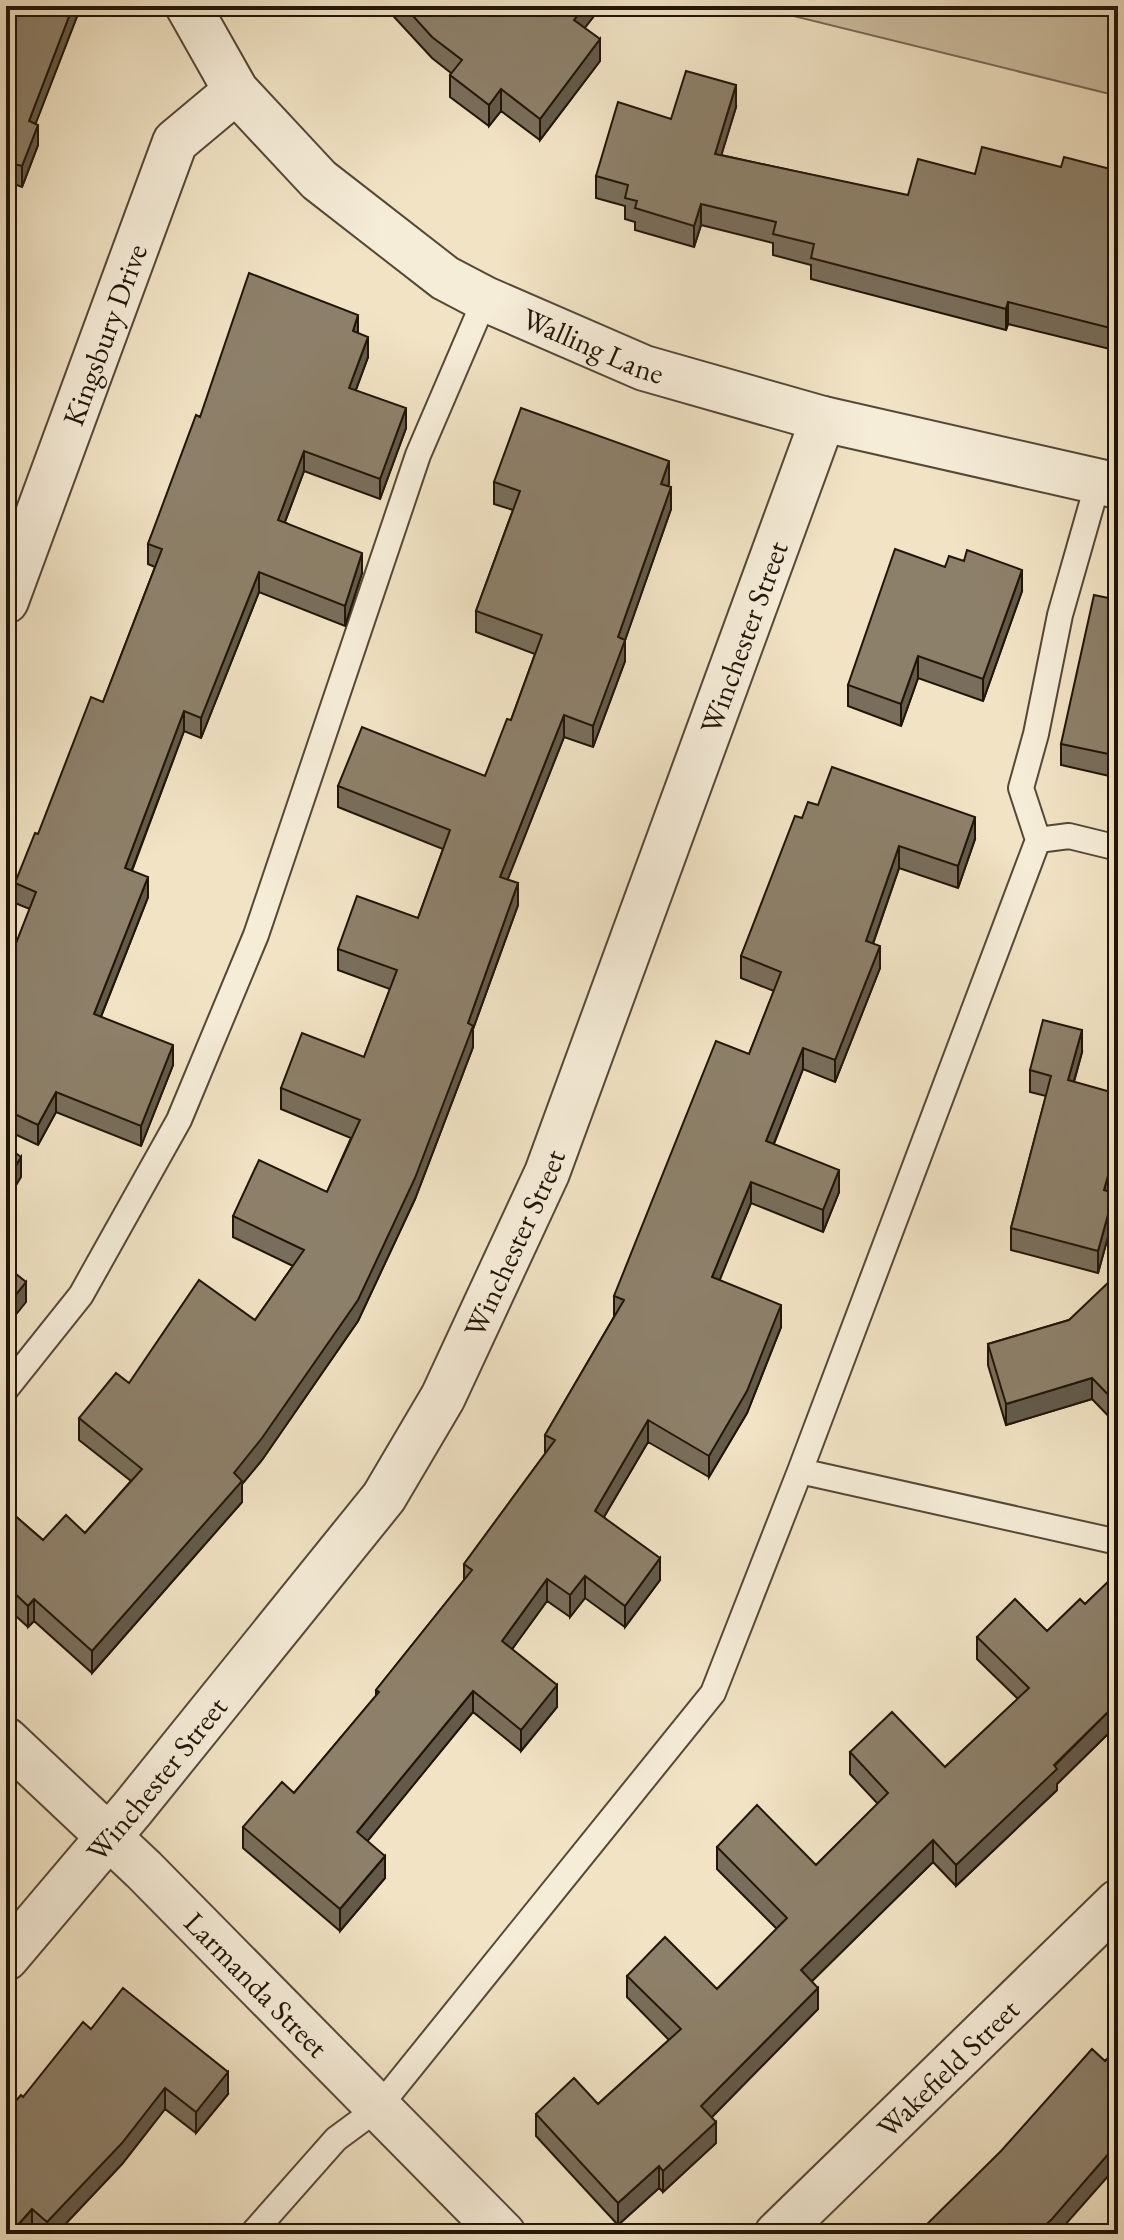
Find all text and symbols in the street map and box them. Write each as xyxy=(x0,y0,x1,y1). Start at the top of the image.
street label: Kingsbury Drive xyxy=(53,238,155,431)
street label: Walling Lane xyxy=(516,298,668,392)
street label: Winchester Street xyxy=(690,535,796,739)
street label: Winchester Street xyxy=(454,1143,574,1343)
street label: Winchester Street xyxy=(77,1687,236,1869)
street label: Larmanda Street xyxy=(176,1903,338,2066)
street label: Wakefield Street xyxy=(868,1989,1027,2146)

